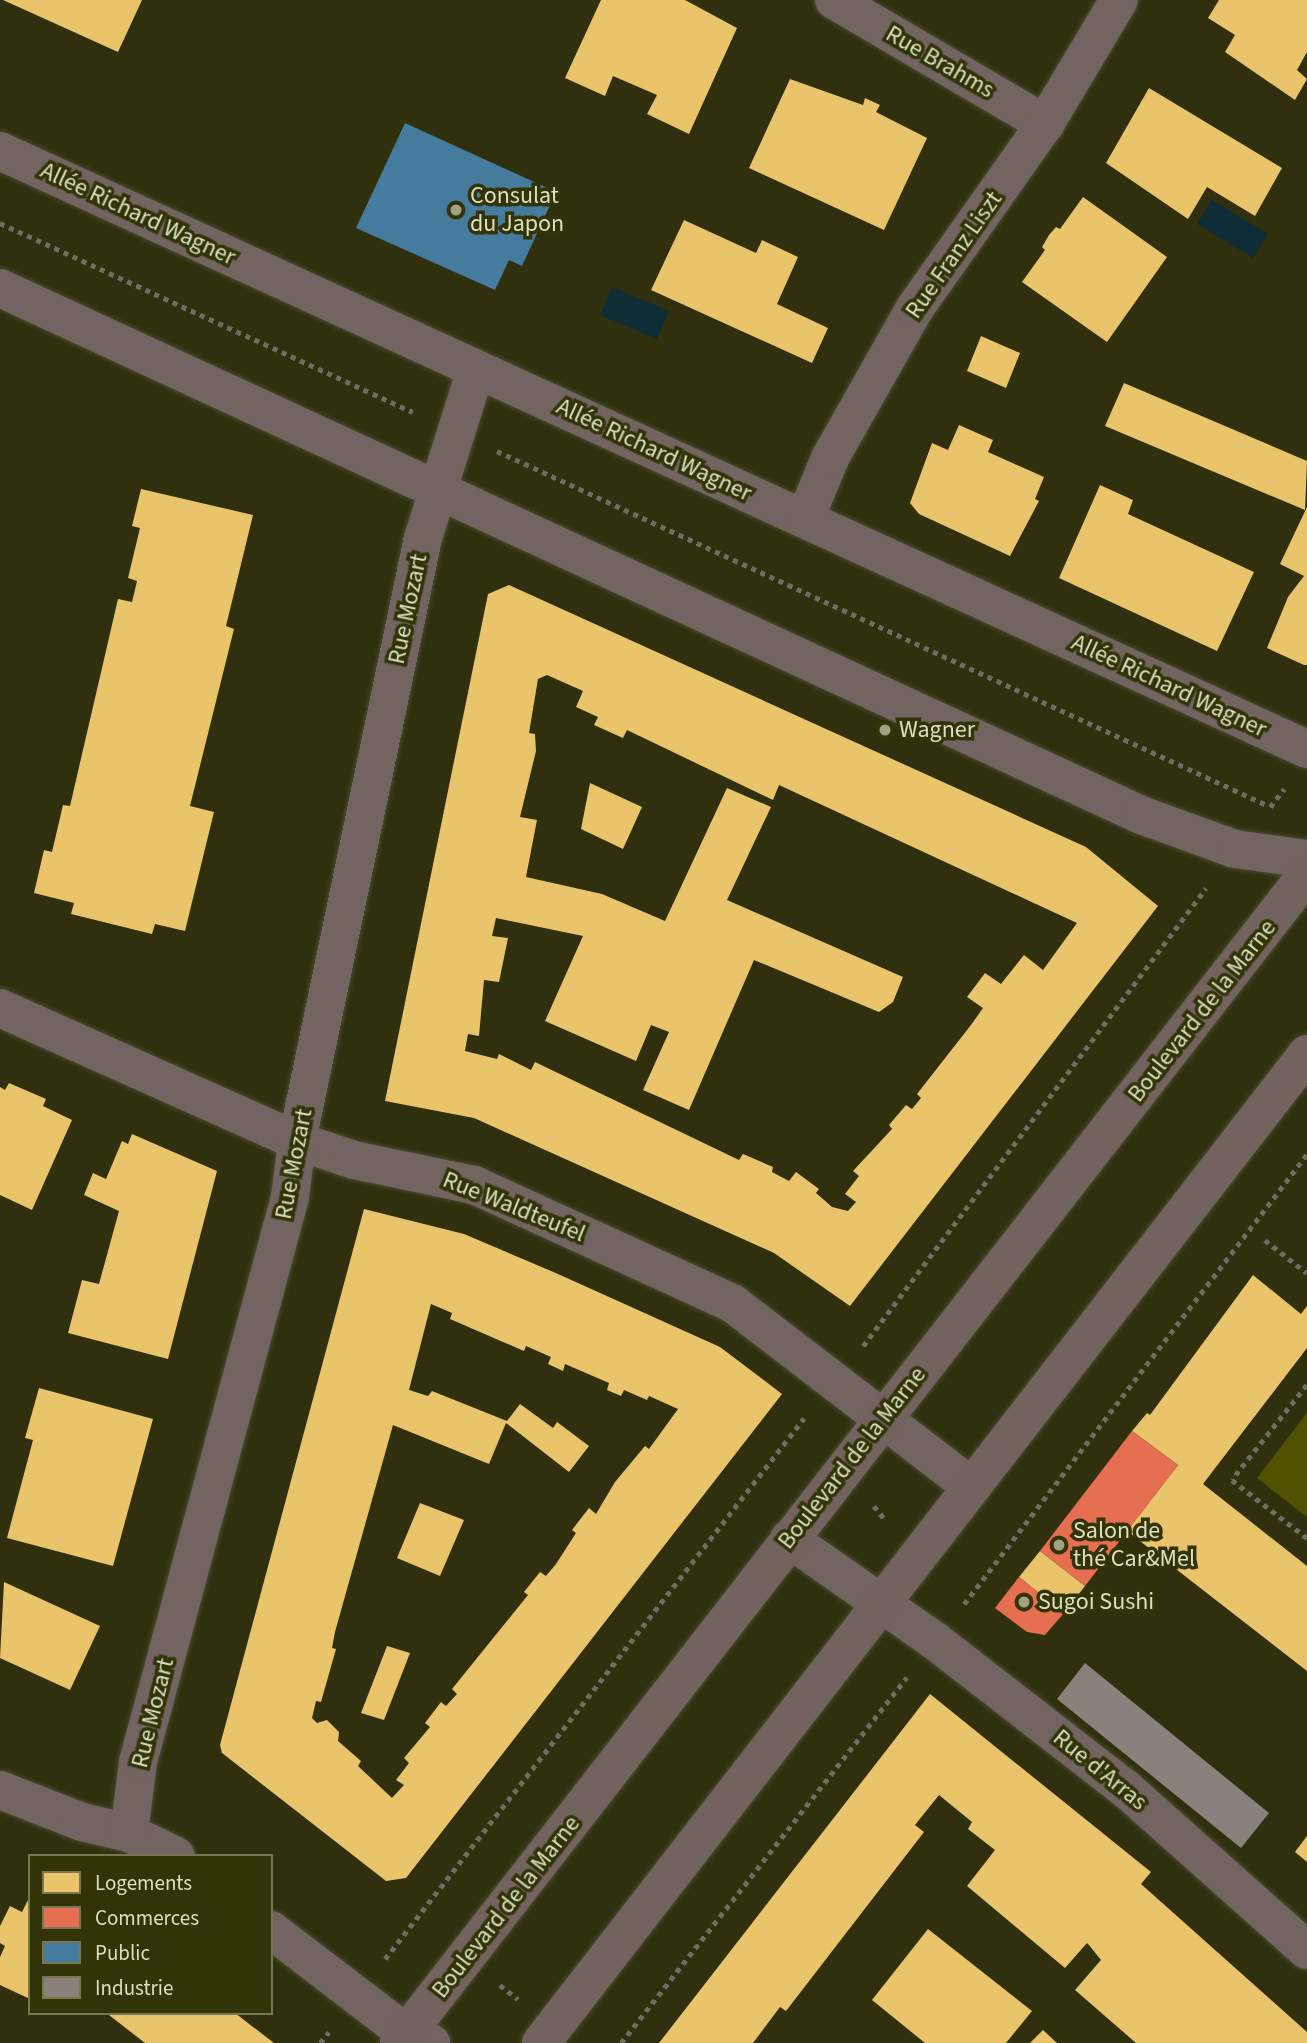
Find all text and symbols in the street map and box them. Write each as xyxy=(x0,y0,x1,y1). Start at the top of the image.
street label: Rue Brahms xyxy=(881,19,999,105)
street label: Allée Richard Wagner xyxy=(36,156,240,272)
place label: Consulat du Japon xyxy=(470,182,564,238)
street label: Rue Franz Liszt xyxy=(900,186,1008,324)
marker: Consulat du Japon xyxy=(448,202,464,218)
street label: Allée Richard Wagner xyxy=(552,392,756,508)
street label: Rue Mozart xyxy=(382,551,434,667)
street label: Allée Richard Wagner xyxy=(1067,628,1271,744)
place label: Wagner xyxy=(899,716,975,744)
marker: Wagner xyxy=(877,722,893,738)
street label: Boulevard de la Marne xyxy=(1122,914,1282,1108)
street label: Rue Mozart xyxy=(269,1106,319,1222)
street label: Rue Waldteufel xyxy=(439,1165,589,1249)
street label: Boulevard de la Marne xyxy=(772,1361,932,1555)
place label: Salon de thé Car&Mel xyxy=(1073,1517,1195,1573)
marker: Salon de thé Car&Mel xyxy=(1051,1537,1067,1553)
place label: Sugoi Sushi xyxy=(1038,1588,1154,1616)
marker: Sugoi Sushi xyxy=(1016,1594,1032,1610)
street label: Rue Mozart xyxy=(125,1655,181,1771)
street label: Rue d'Arras xyxy=(1047,1723,1153,1817)
street label: Boulevard de la Marne xyxy=(426,1810,586,2004)
legend xyxy=(28,1854,273,2015)
text: Logements xyxy=(95,1868,192,1898)
text: Commerces xyxy=(95,1903,199,1933)
text: Public xyxy=(95,1938,150,1968)
text: Industrie xyxy=(95,1973,173,2003)

